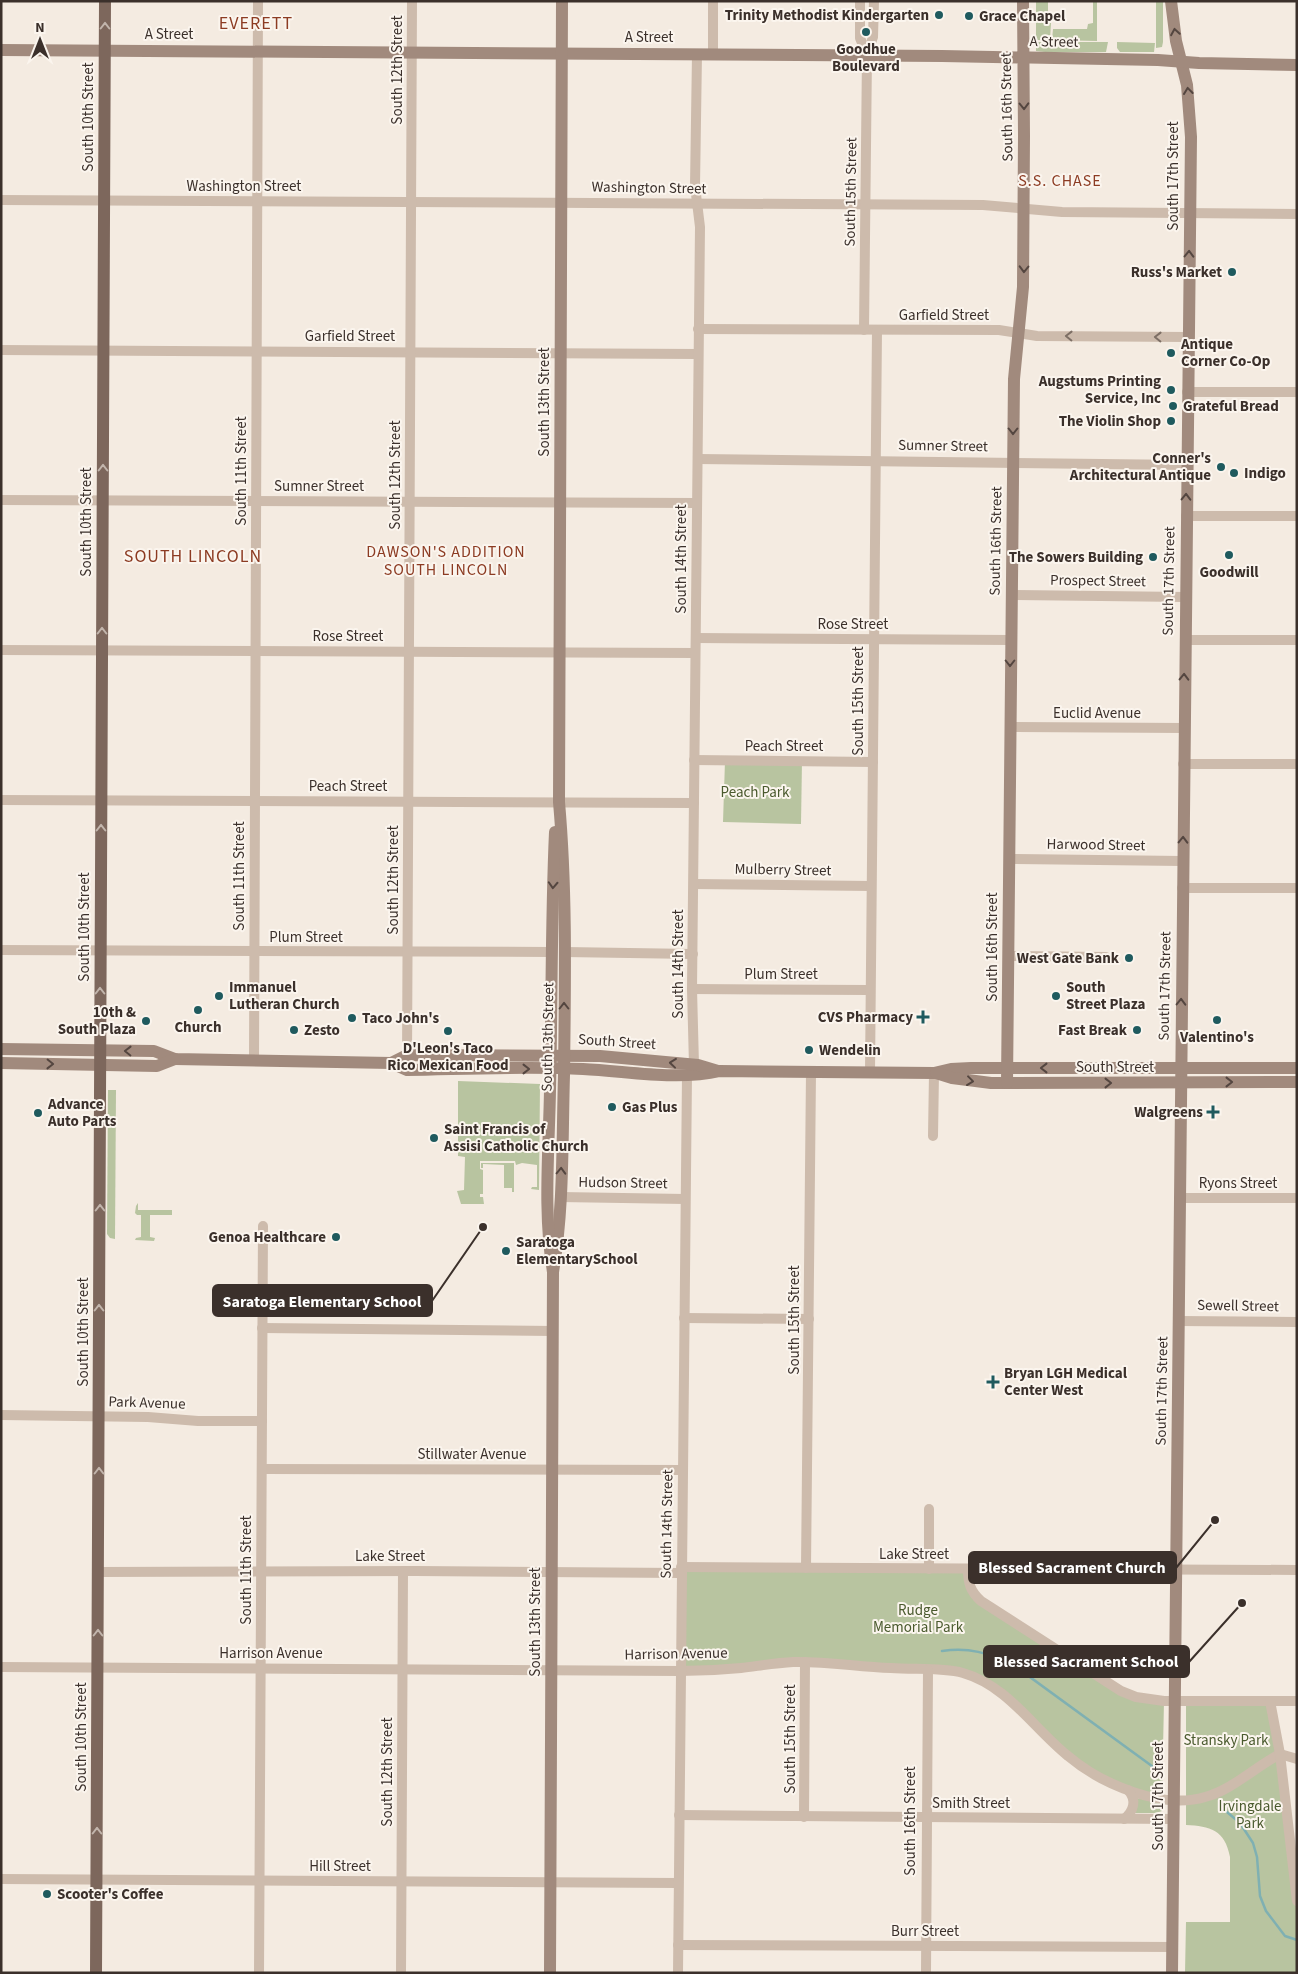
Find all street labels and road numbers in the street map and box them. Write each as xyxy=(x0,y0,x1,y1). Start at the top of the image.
street label: South 12th Street xyxy=(387,15,408,125)
street label: A Street xyxy=(145,24,193,45)
street label: A Street xyxy=(625,27,673,48)
street label: A Street xyxy=(1029,31,1079,53)
street label: South 16th Street xyxy=(996,52,1018,162)
street label: South 10th Street xyxy=(78,62,99,172)
street label: South 17th Street xyxy=(1163,121,1184,231)
street label: South 15th Street xyxy=(840,137,862,247)
street label: Washington Street xyxy=(187,176,301,197)
street label: Washington Street xyxy=(591,176,707,200)
street label: Garfield Street xyxy=(899,305,989,326)
street label: Garfield Street xyxy=(305,326,395,347)
street label: South 13th Street xyxy=(534,347,555,457)
street label: South 11th Street xyxy=(231,416,252,526)
street label: South 12th Street xyxy=(385,420,406,530)
street label: Sumner Street xyxy=(898,435,988,457)
street label: South 10th Street xyxy=(76,467,97,577)
street label: Sumner Street xyxy=(274,476,364,497)
street label: South 16th Street xyxy=(985,486,1007,596)
street label: South 14th Street xyxy=(671,504,692,614)
street label: South 17th Street xyxy=(1158,526,1180,636)
street label: Prospect Street xyxy=(1050,570,1146,592)
street label: Rose Street xyxy=(818,614,888,635)
street label: Rose Street xyxy=(313,626,383,647)
street label: South 15th Street xyxy=(848,646,869,756)
street label: Euclid Avenue xyxy=(1053,703,1141,724)
street label: Peach Street xyxy=(745,736,823,757)
street label: Peach Street xyxy=(309,776,387,797)
street label: South 11th Street xyxy=(229,821,250,931)
street label: South 12th Street xyxy=(383,825,404,935)
street label: Harwood Street xyxy=(1046,834,1146,856)
street label: Mulberry Street xyxy=(734,859,832,881)
street label: South 10th Street xyxy=(74,872,95,982)
street label: South 16th Street xyxy=(982,892,1003,1002)
street label: South 14th Street xyxy=(668,909,689,1019)
street label: Plum Street xyxy=(269,927,343,948)
street label: South 17th Street xyxy=(1154,931,1176,1041)
street label: Plum Street xyxy=(744,964,818,985)
street label: South 13th Street xyxy=(537,982,559,1092)
street label: South Street xyxy=(577,1029,657,1055)
street label: South Street xyxy=(1076,1057,1154,1078)
street label: Hudson Street xyxy=(578,1172,668,1194)
street label: Ryons Street xyxy=(1199,1173,1277,1194)
street label: South 15th Street xyxy=(784,1265,805,1375)
street label: South 10th Street xyxy=(73,1277,94,1387)
street label: Sewell Street xyxy=(1197,1295,1279,1317)
street label: South 17th Street xyxy=(1151,1336,1173,1446)
street label: Park Avenue xyxy=(108,1391,186,1415)
street label: Stillwater Avenue xyxy=(418,1444,526,1465)
street label: South 14th Street xyxy=(656,1469,678,1579)
street label: South 11th Street xyxy=(236,1515,257,1625)
street label: Lake Street xyxy=(879,1544,949,1565)
street label: Lake Street xyxy=(355,1546,425,1567)
street label: South 13th Street xyxy=(525,1567,546,1677)
street label: Harrison Avenue xyxy=(219,1643,323,1664)
street label: Harrison Avenue xyxy=(624,1643,728,1665)
street label: South 10th Street xyxy=(71,1682,92,1792)
street label: South 15th Street xyxy=(780,1684,801,1794)
street label: South 12th Street xyxy=(377,1717,398,1827)
street label: South 17th Street xyxy=(1148,1741,1169,1851)
street label: South 16th Street xyxy=(900,1766,921,1876)
street label: Smith Street xyxy=(932,1793,1010,1814)
street label: Hill Street xyxy=(309,1856,371,1877)
street label: Burr Street xyxy=(891,1921,959,1942)

